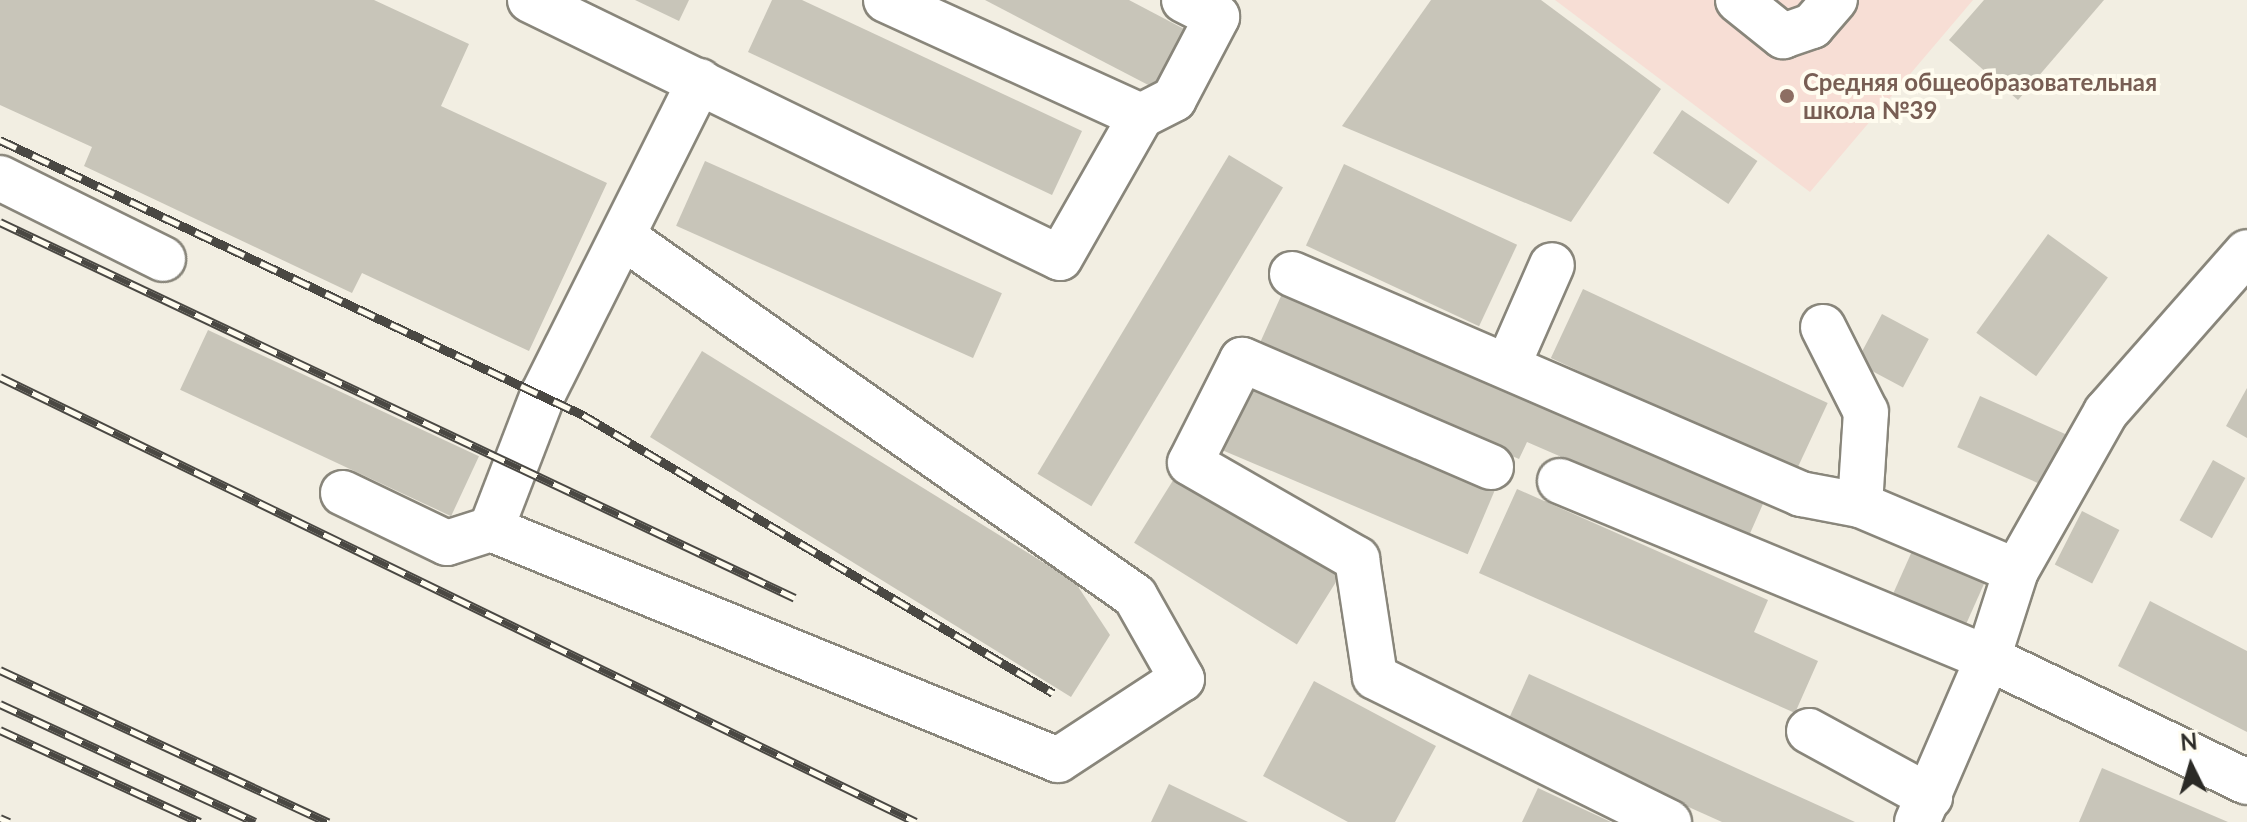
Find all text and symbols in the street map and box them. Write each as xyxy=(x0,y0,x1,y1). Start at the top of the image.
place label: Средняя общеобразовательная школа №39 xyxy=(1803,68,2157,124)
marker: Средняя общеобразовательная школа №39 xyxy=(1778,87,1796,105)
north arrow xyxy=(2151,726,2231,806)
text: N xyxy=(2179,727,2198,756)

